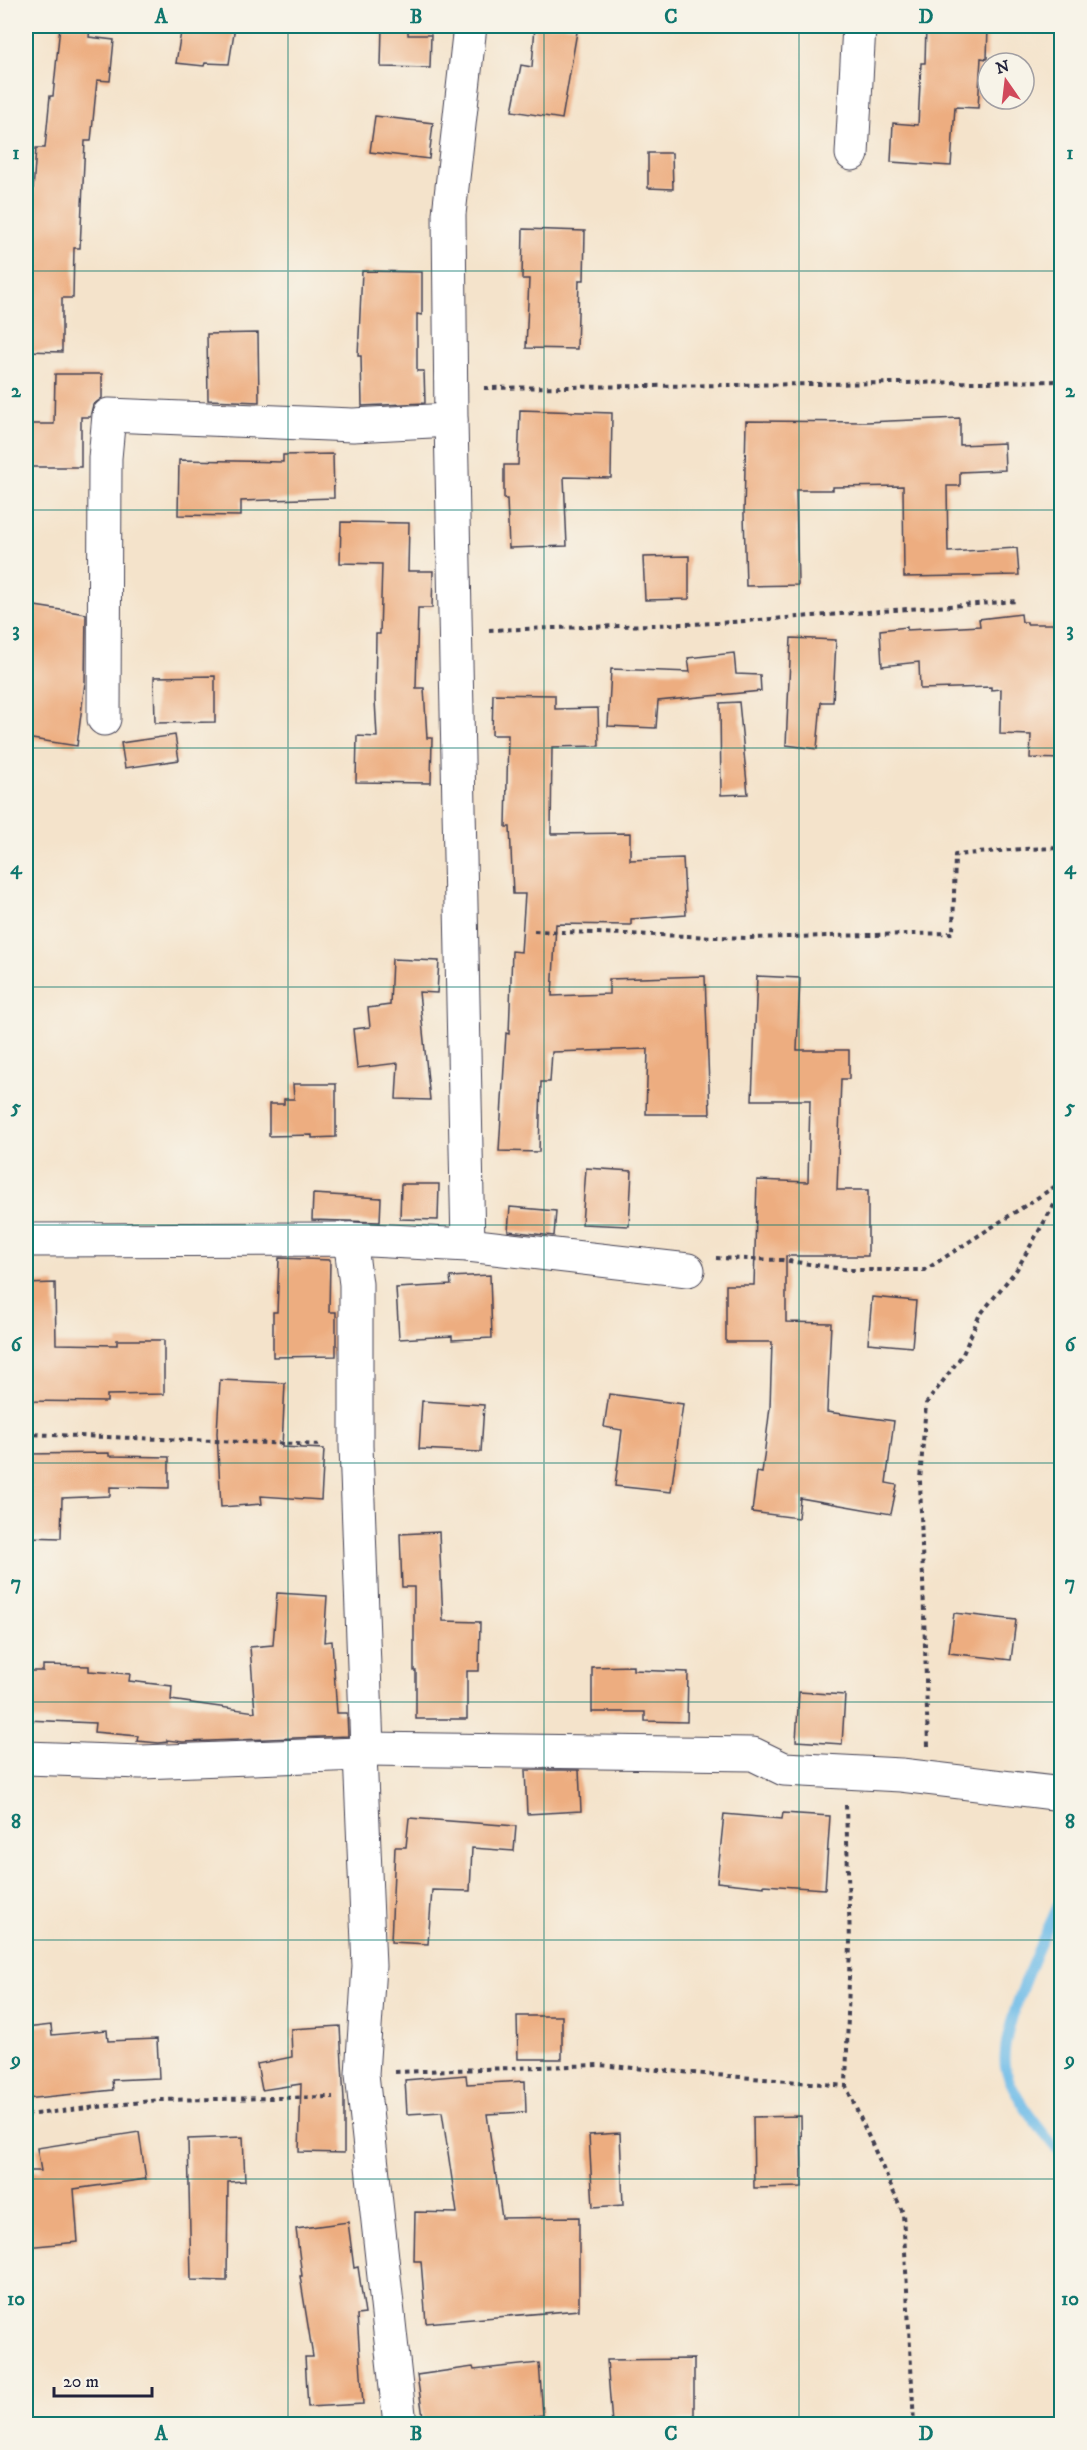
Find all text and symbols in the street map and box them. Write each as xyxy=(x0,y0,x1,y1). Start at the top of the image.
text: A xyxy=(154,5,169,30)
text: B xyxy=(410,5,422,30)
text: C xyxy=(664,5,678,30)
text: D xyxy=(919,5,934,30)
north arrow xyxy=(976,51,1036,111)
text: N xyxy=(994,56,1011,79)
text: 1 xyxy=(12,141,20,166)
text: 1 xyxy=(1066,141,1074,166)
text: 2 xyxy=(11,379,22,404)
text: 2 xyxy=(1065,379,1076,404)
text: 3 xyxy=(12,618,20,643)
text: 3 xyxy=(1066,618,1074,643)
text: 4 xyxy=(10,856,23,881)
text: 4 xyxy=(1064,856,1077,881)
text: 5 xyxy=(10,1095,21,1120)
text: 5 xyxy=(1064,1095,1075,1120)
text: 6 xyxy=(11,1333,23,1358)
text: 6 xyxy=(1065,1333,1077,1358)
text: 7 xyxy=(11,1571,21,1596)
text: 7 xyxy=(1065,1571,1075,1596)
text: 8 xyxy=(11,1810,21,1835)
text: 8 xyxy=(1065,1810,1075,1835)
text: 9 xyxy=(9,2048,21,2073)
text: 9 xyxy=(1063,2048,1075,2073)
text: 10 xyxy=(7,2287,25,2312)
text: 10 xyxy=(1061,2287,1079,2312)
scale bar xyxy=(54,2360,152,2398)
text: 20 m xyxy=(63,2371,99,2393)
text: A xyxy=(154,2422,169,2447)
text: B xyxy=(410,2422,422,2447)
text: C xyxy=(664,2422,678,2447)
text: D xyxy=(919,2422,934,2447)

